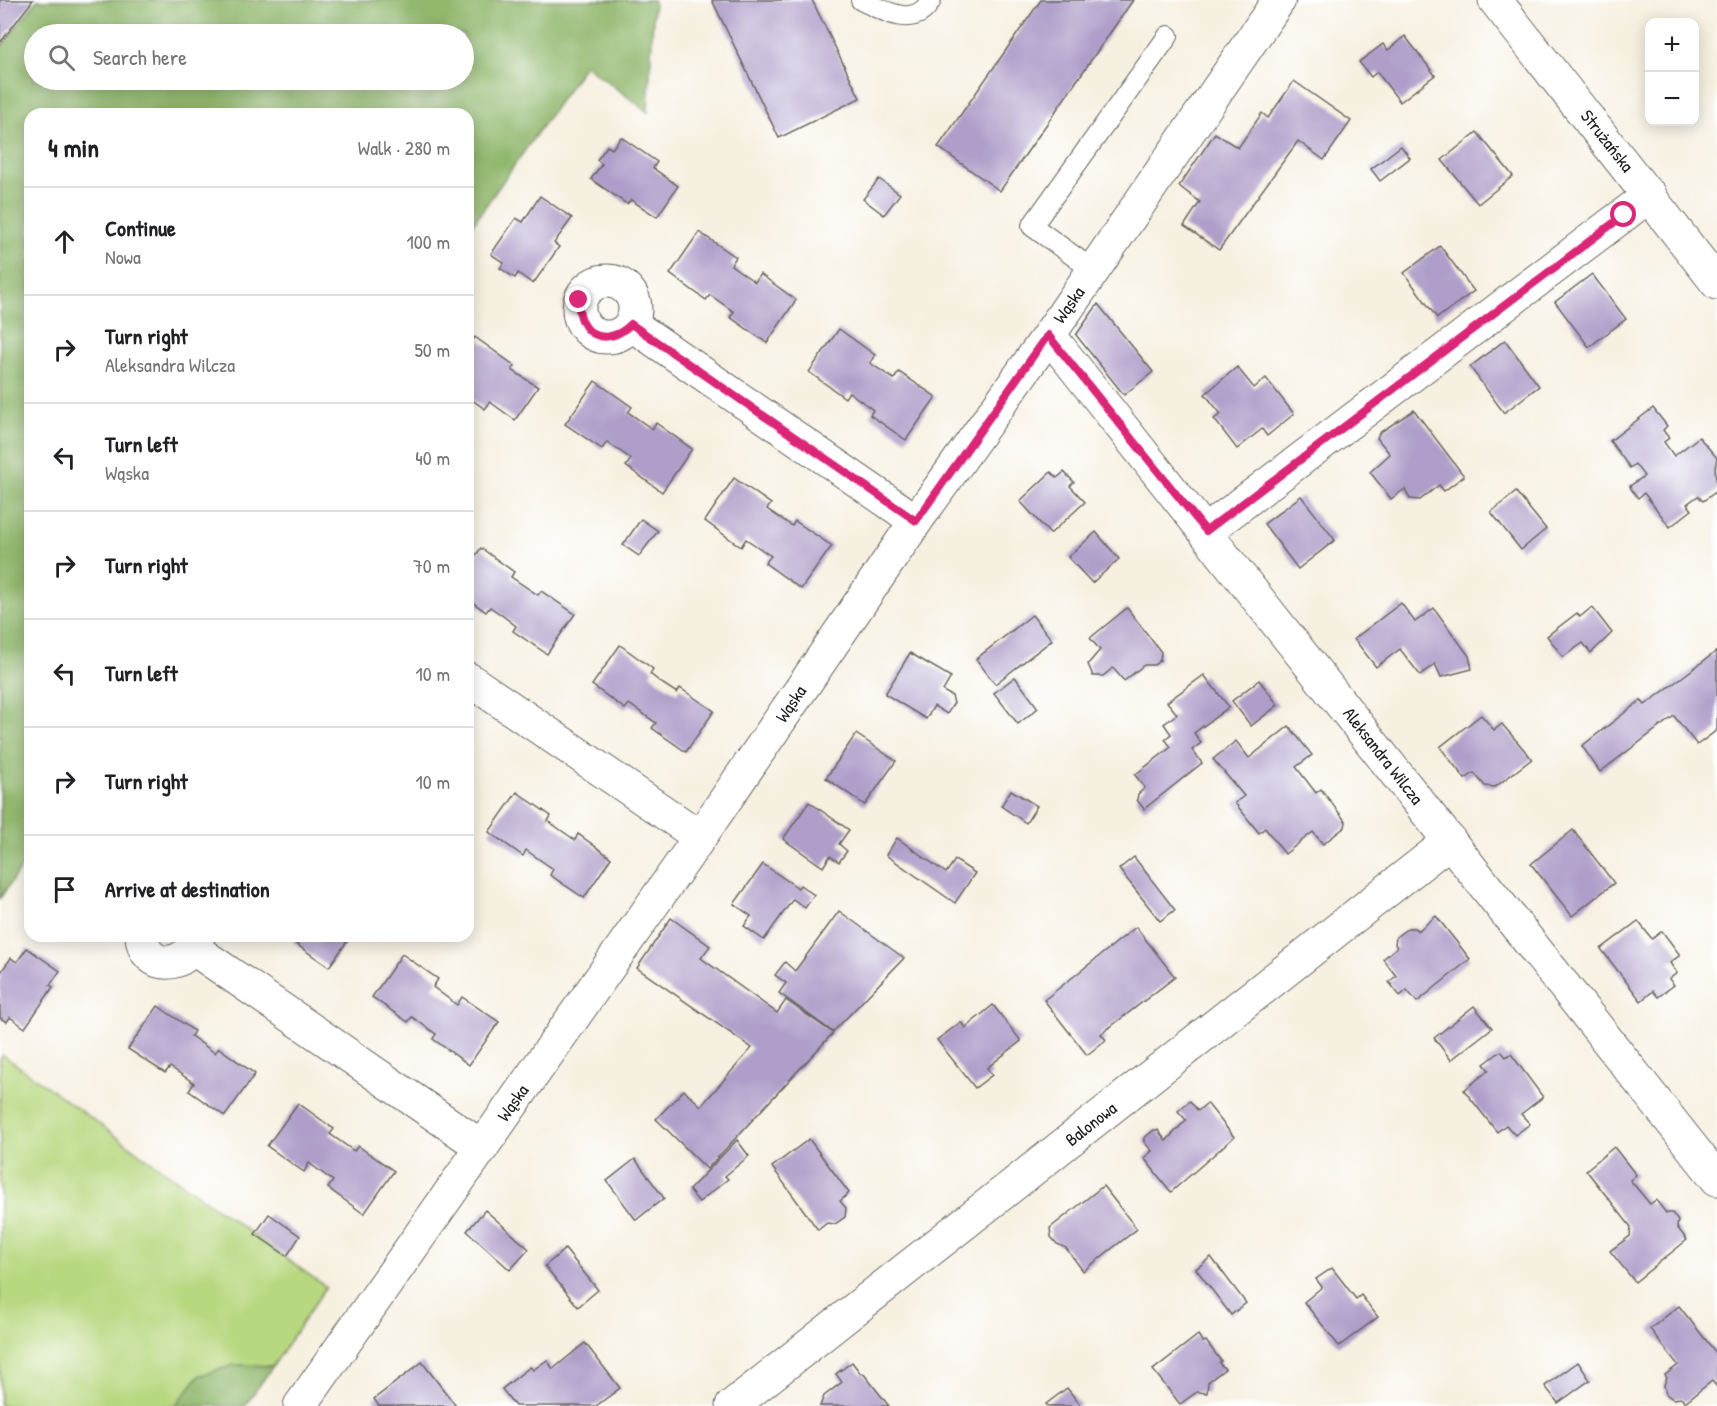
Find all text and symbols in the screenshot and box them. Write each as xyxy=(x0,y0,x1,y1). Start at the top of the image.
map controls xyxy=(1645,18,1699,126)
button: + xyxy=(1645,18,1699,72)
search box xyxy=(24,24,474,90)
icon: search xyxy=(45,41,78,74)
text: Search here xyxy=(93,42,187,72)
button: − xyxy=(1645,72,1699,126)
street label: Strużańska xyxy=(1575,104,1640,177)
text: 4 min xyxy=(48,130,99,165)
text: Walk · 280 m xyxy=(358,134,450,161)
route start xyxy=(1610,201,1636,227)
text: Continue xyxy=(105,213,176,243)
icon: ahead xyxy=(48,225,81,258)
text: 100 m xyxy=(407,228,450,255)
text: Nowa xyxy=(105,243,141,270)
street label: Wąska xyxy=(1047,281,1090,328)
route end xyxy=(565,286,591,312)
text: Turn right xyxy=(105,321,188,351)
icon: right xyxy=(48,333,81,366)
text: 50 m xyxy=(414,336,450,363)
text: Aleksandra Wilcza xyxy=(105,351,235,378)
text: Turn left xyxy=(105,429,178,459)
icon: left xyxy=(48,441,81,474)
text: 40 m xyxy=(415,444,450,471)
text: Wąska xyxy=(105,459,149,486)
icon: right xyxy=(48,549,81,582)
text: Turn right xyxy=(105,550,188,580)
text: 70 m xyxy=(413,552,450,579)
icon: left xyxy=(48,657,81,690)
text: Turn left xyxy=(105,658,178,688)
text: 10 m xyxy=(416,660,450,687)
street label: Wąska xyxy=(769,680,812,727)
street label: Aleksandra Wilcza xyxy=(1337,702,1429,810)
icon: right xyxy=(48,765,81,798)
text: Turn right xyxy=(105,766,188,796)
text: 10 m xyxy=(416,768,450,795)
icon: arrive xyxy=(48,873,81,906)
text: Arrive at destination xyxy=(105,874,270,904)
street label: Wąska xyxy=(491,1079,534,1126)
street label: Balonowa xyxy=(1060,1096,1122,1152)

